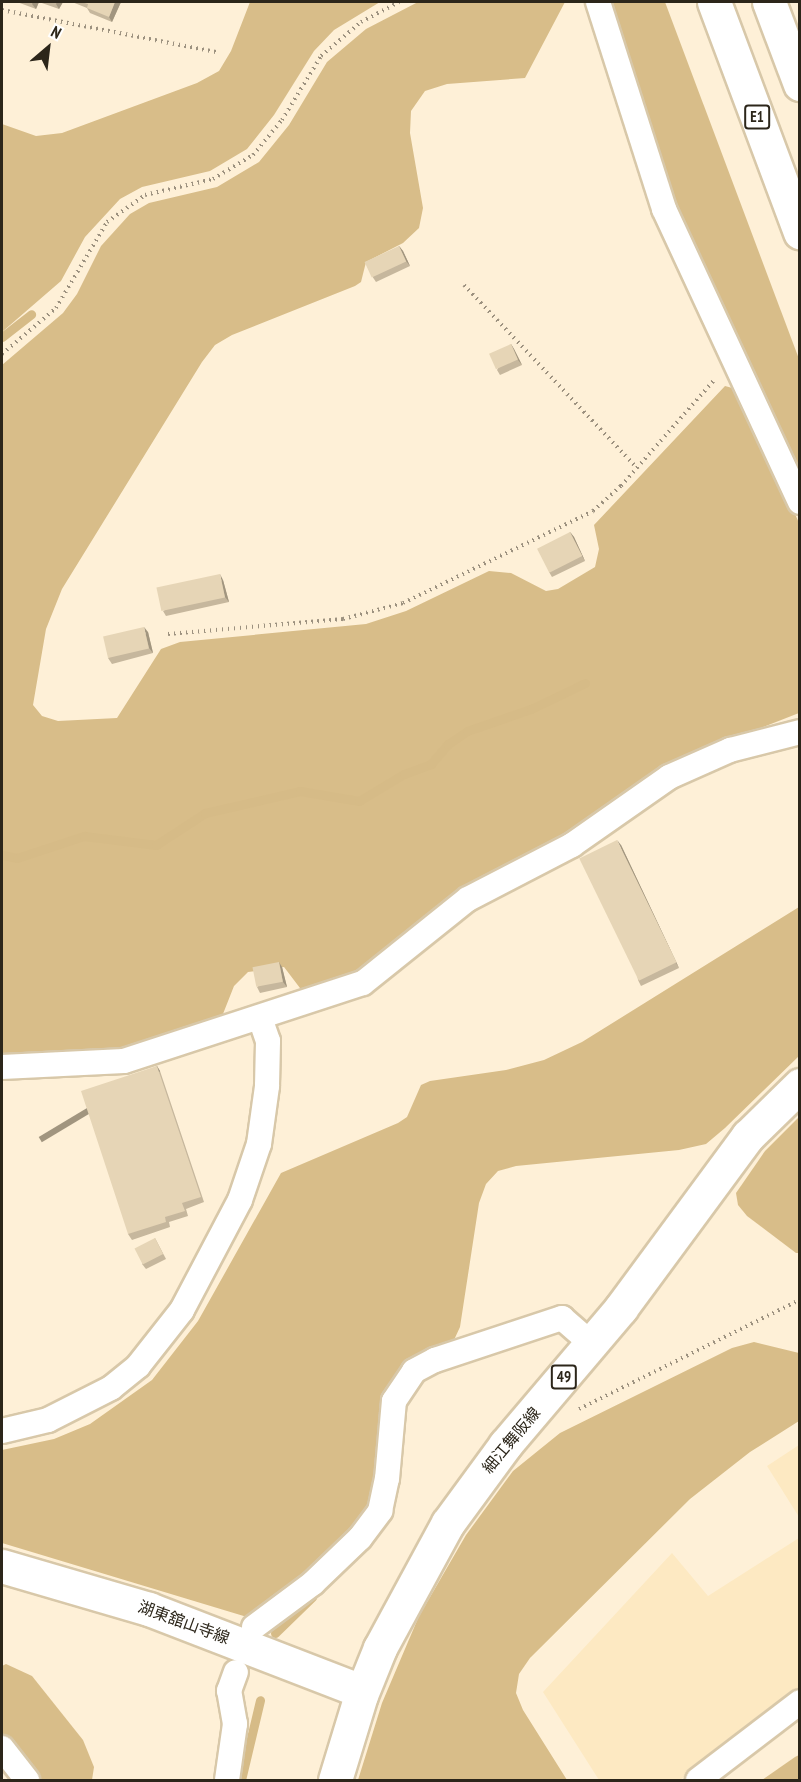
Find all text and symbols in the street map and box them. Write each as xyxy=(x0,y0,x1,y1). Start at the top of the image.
north arrow xyxy=(18,18,78,78)
text: N xyxy=(48,21,65,43)
road number: E1 xyxy=(744,105,771,129)
road number: 49 xyxy=(550,1365,578,1389)
street label: 細江舞阪線 xyxy=(478,1403,544,1477)
street label: 湖東舘山寺線 xyxy=(136,1597,232,1647)

